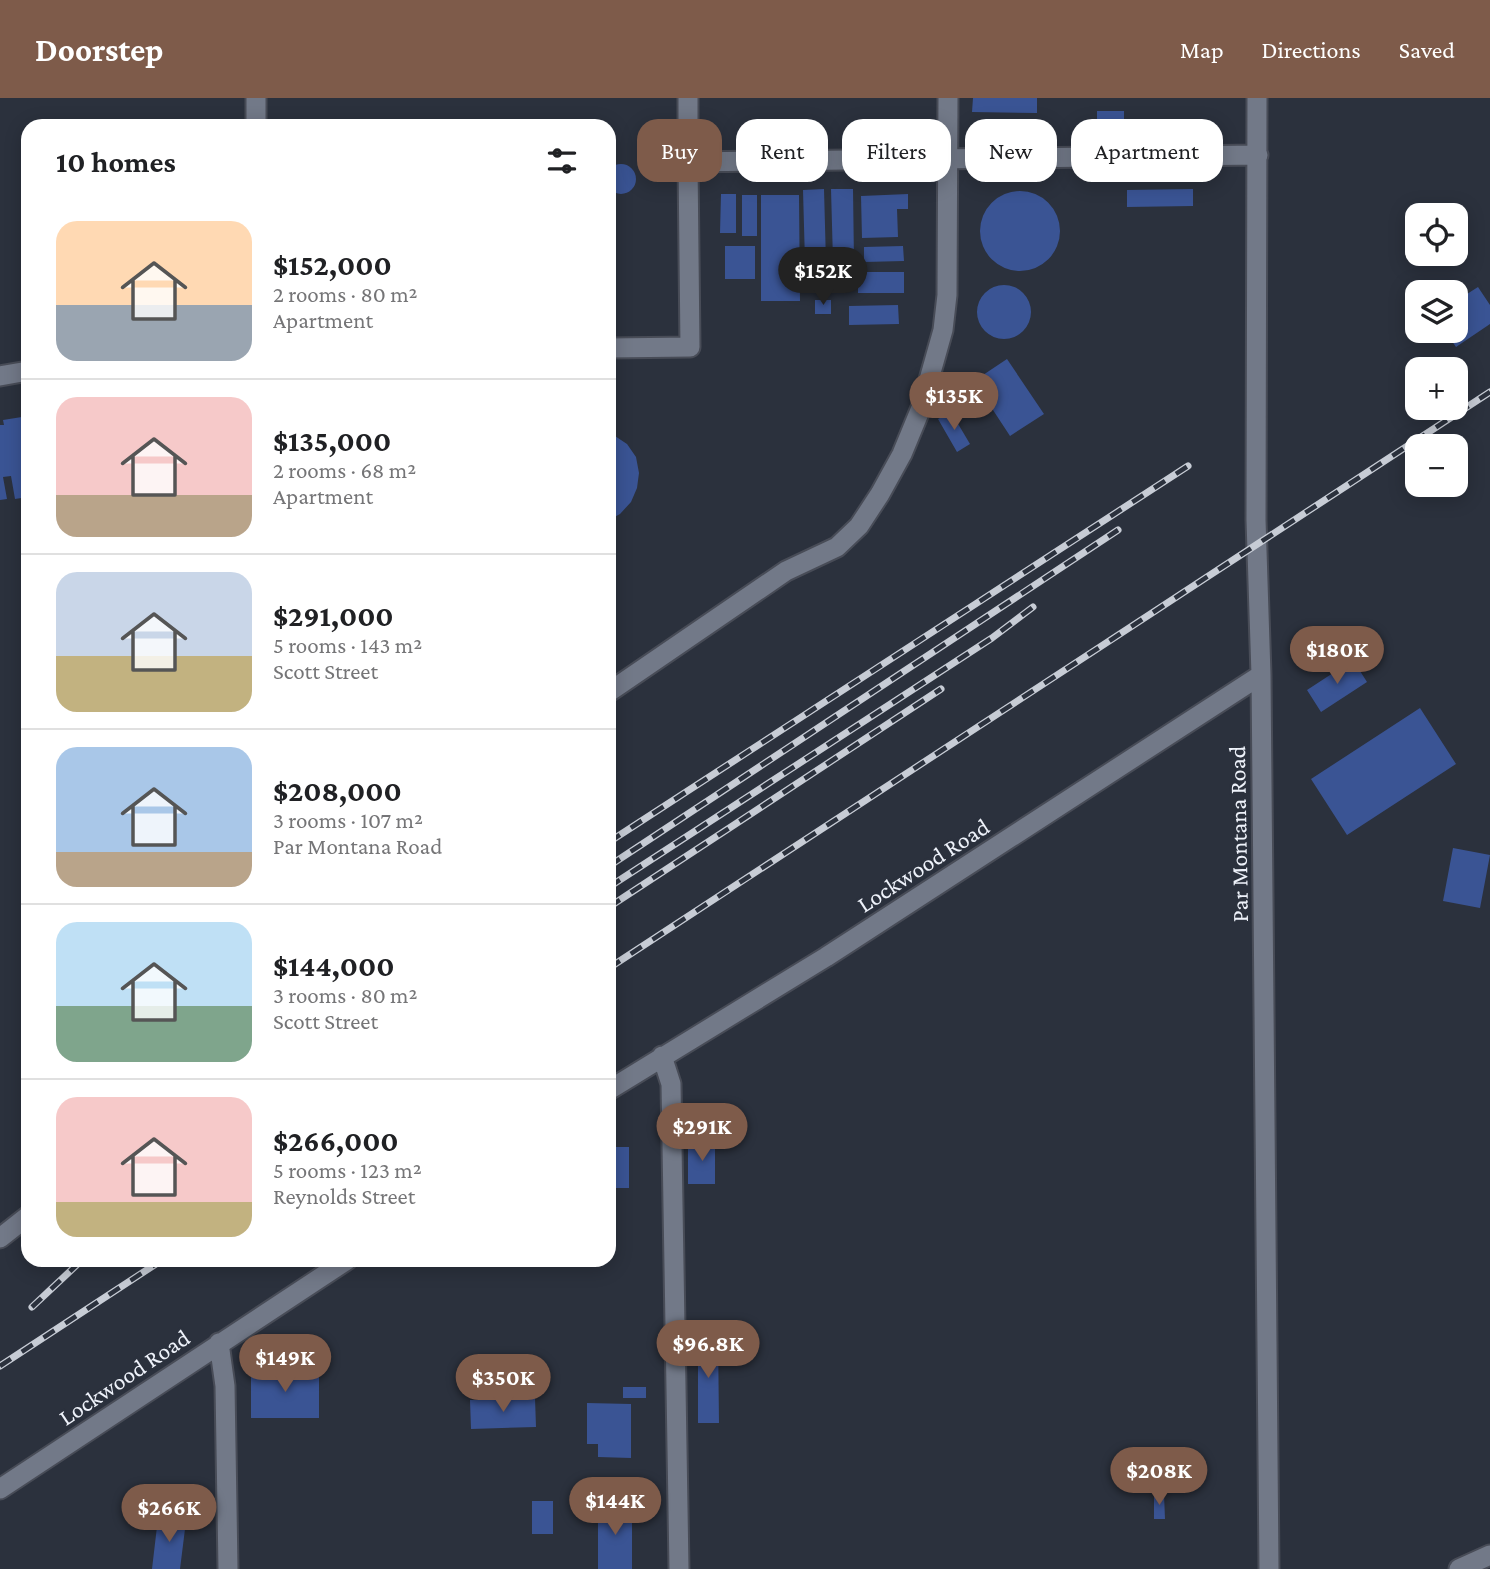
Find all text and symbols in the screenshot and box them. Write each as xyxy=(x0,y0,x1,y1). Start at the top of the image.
text: Doorstep xyxy=(35,31,163,68)
text: Map xyxy=(1180,36,1224,63)
text: Directions xyxy=(1262,36,1361,63)
text: Saved xyxy=(1399,36,1455,63)
chip: Buy xyxy=(637,119,722,182)
chip: Rent xyxy=(736,119,828,182)
chip: Filters xyxy=(842,119,951,182)
chip: New xyxy=(965,119,1057,182)
chip: Apartment xyxy=(1071,119,1223,182)
icon: filters xyxy=(543,142,581,180)
text: 10 homes xyxy=(56,145,176,178)
map controls xyxy=(1405,203,1468,497)
button: locate xyxy=(1405,203,1468,266)
text: $152,000 xyxy=(273,248,392,281)
pin: $152K xyxy=(774,248,872,307)
icon: home xyxy=(112,249,196,333)
text: $152K xyxy=(794,257,852,283)
button: layers xyxy=(1405,280,1468,343)
text: 2 rooms · 80 m² xyxy=(273,281,418,307)
text: Apartment xyxy=(273,307,373,333)
button: + xyxy=(1405,357,1468,420)
pin: $135K xyxy=(905,372,1003,432)
text: $135K xyxy=(925,382,983,408)
text: $135,000 xyxy=(273,424,391,457)
icon: home xyxy=(112,425,196,509)
button: − xyxy=(1405,434,1468,497)
text: 2 rooms · 68 m² xyxy=(273,457,416,483)
text: Apartment xyxy=(273,483,373,509)
text: $291,000 xyxy=(273,599,394,632)
icon: home xyxy=(112,600,196,684)
pin: $180K xyxy=(1288,626,1386,686)
text: 5 rooms · 143 m² xyxy=(273,632,422,658)
text: $180K xyxy=(1306,636,1368,662)
text: Scott Street xyxy=(273,658,378,684)
street label: Par Montana Road xyxy=(1223,745,1253,923)
text: $208,000 xyxy=(273,774,402,807)
icon: home xyxy=(112,775,196,859)
text: 3 rooms · 107 m² xyxy=(273,807,423,833)
street label: Lockwood Road xyxy=(852,812,994,918)
text: Par Montana Road xyxy=(273,833,442,859)
text: $144,000 xyxy=(273,949,394,982)
icon: home xyxy=(112,950,196,1034)
text: 3 rooms · 80 m² xyxy=(273,982,418,1008)
text: Scott Street xyxy=(273,1008,378,1034)
pin: $291K xyxy=(653,1104,751,1163)
text: $291K xyxy=(673,1113,731,1139)
text: $266,000 xyxy=(273,1124,399,1157)
icon: home xyxy=(112,1125,196,1209)
text: 5 rooms · 123 m² xyxy=(273,1157,422,1183)
text: Reynolds Street xyxy=(273,1183,415,1209)
pin: $96.8K xyxy=(651,1320,765,1380)
street label: Lockwood Road xyxy=(54,1323,195,1431)
text: $96.8K xyxy=(673,1330,743,1356)
pin: $149K xyxy=(236,1334,334,1394)
text: $149K xyxy=(255,1344,315,1370)
pin: $350K xyxy=(454,1354,552,1414)
text: $350K xyxy=(472,1364,534,1390)
pin: $208K xyxy=(1110,1448,1208,1507)
text: $208K xyxy=(1126,1457,1192,1483)
pin: $144K xyxy=(566,1478,664,1537)
pin: $266K xyxy=(120,1484,218,1544)
text: $144K xyxy=(585,1487,645,1513)
text: $266K xyxy=(137,1494,201,1520)

